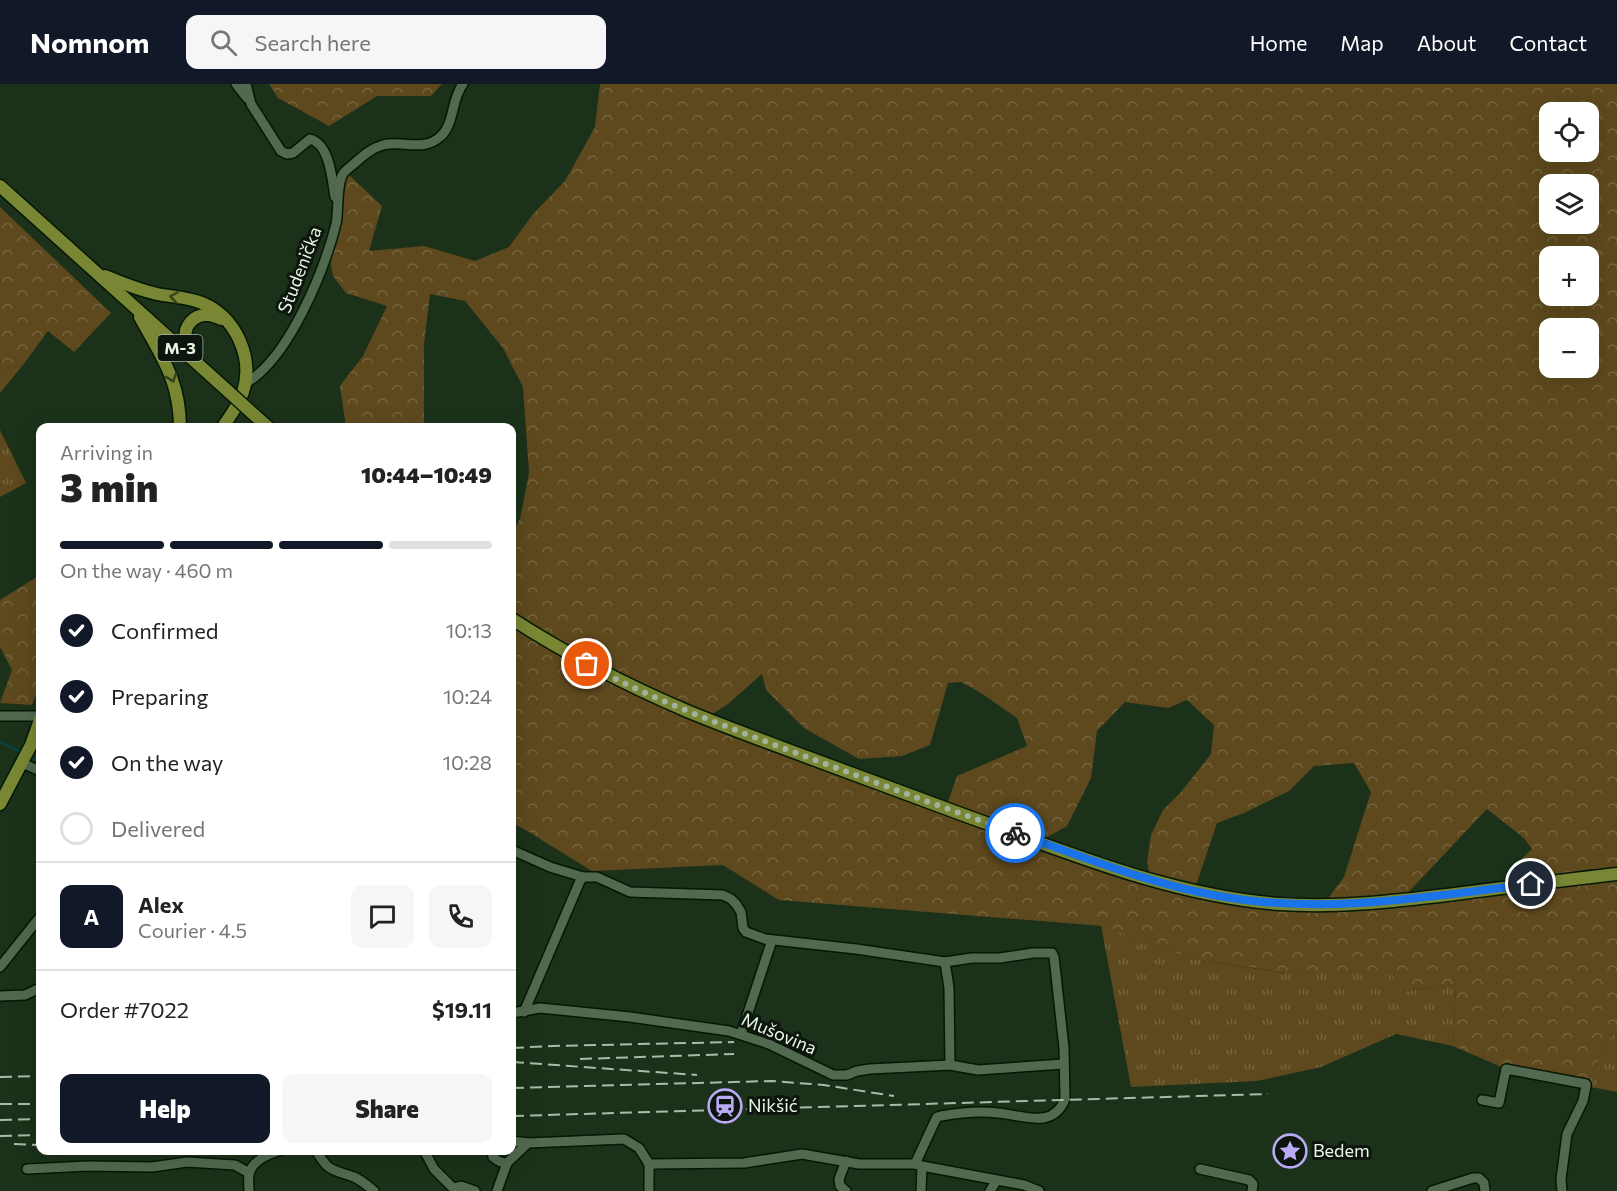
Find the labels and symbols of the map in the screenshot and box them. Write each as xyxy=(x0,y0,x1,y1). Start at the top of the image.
street label: Studenička xyxy=(273,223,326,316)
one-way arrow xyxy=(169,291,179,304)
road number: M-3 xyxy=(158,335,202,361)
one-way arrow xyxy=(164,372,177,383)
pin xyxy=(561,638,612,689)
courier xyxy=(985,803,1045,863)
pin xyxy=(1505,858,1556,909)
street label: Mušovina xyxy=(739,1007,820,1059)
station icon: Nikšić xyxy=(707,1088,743,1124)
place label: Nikšić xyxy=(748,1094,798,1116)
place icon: Bedem xyxy=(1272,1133,1308,1169)
place label: Bedem xyxy=(1313,1139,1370,1161)

